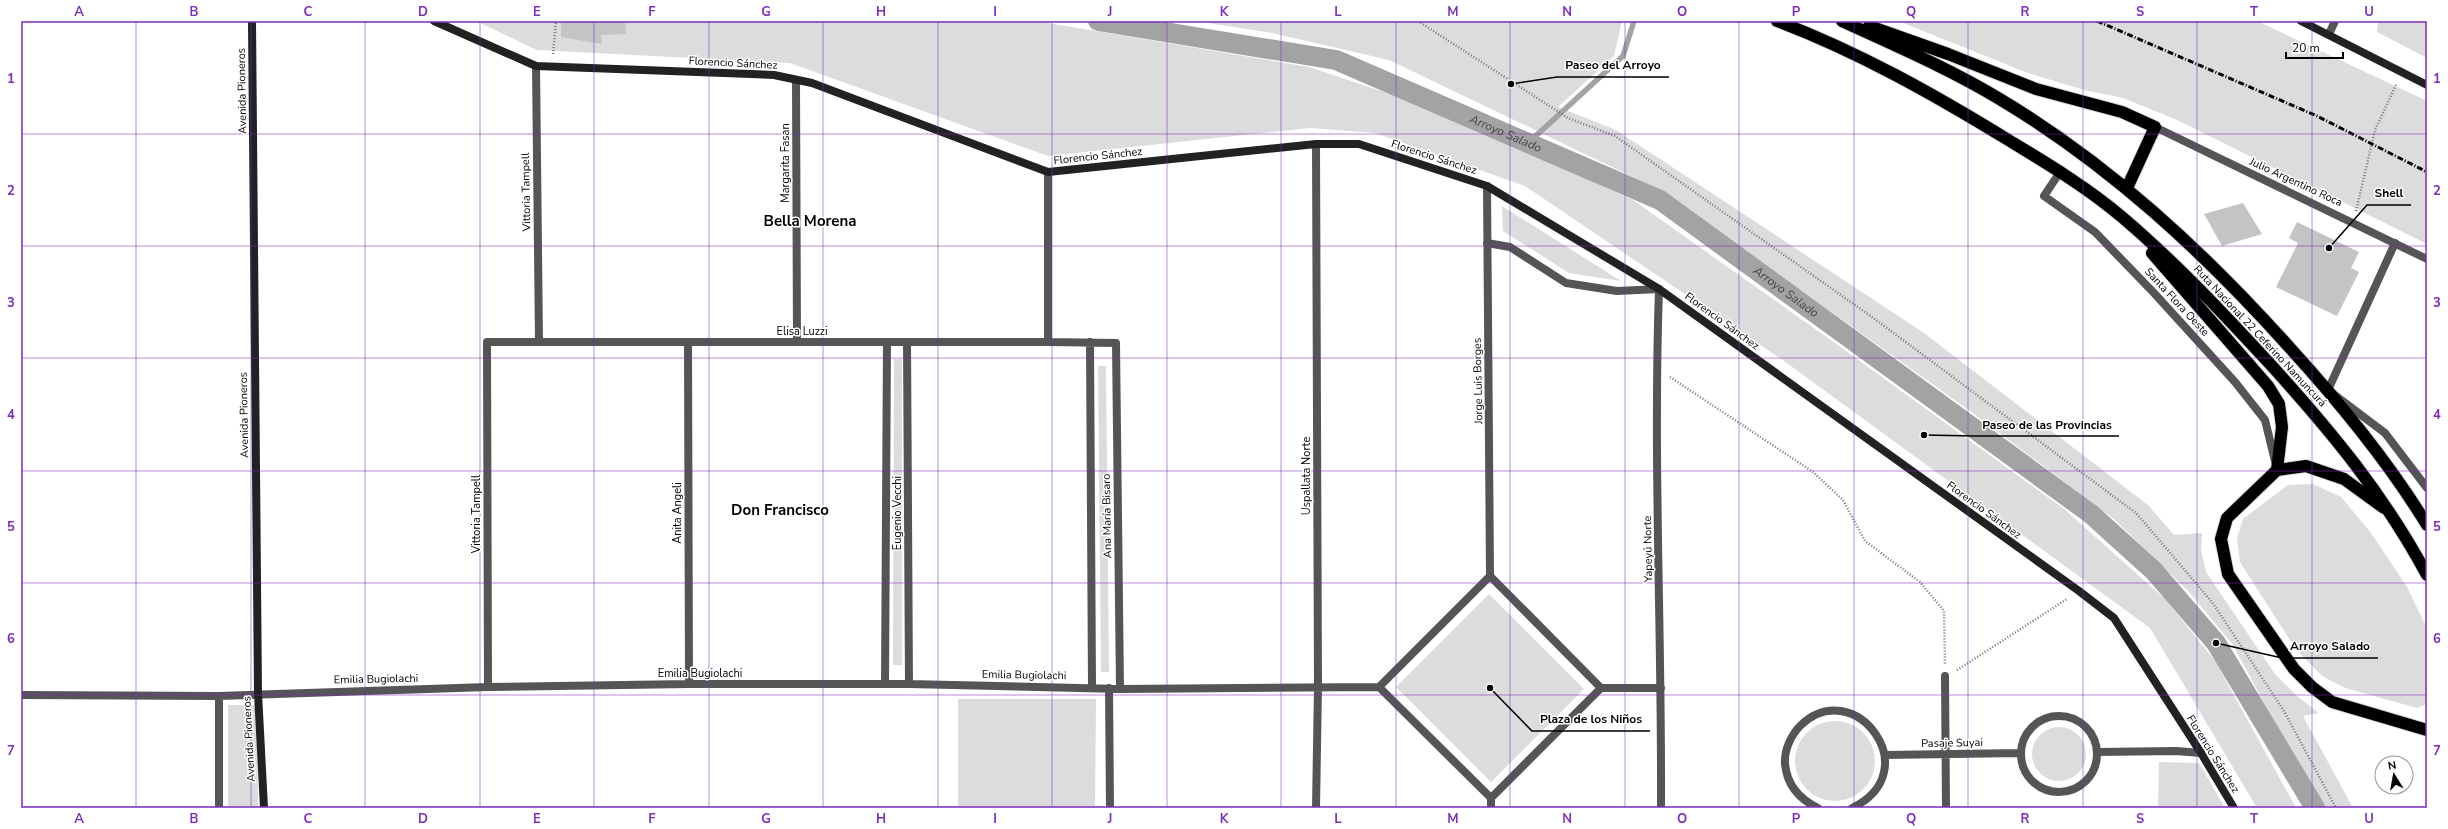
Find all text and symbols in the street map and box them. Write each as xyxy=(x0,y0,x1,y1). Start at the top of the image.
text: A xyxy=(74,3,84,21)
text: B xyxy=(190,3,199,21)
text: C xyxy=(304,3,313,21)
text: D xyxy=(418,3,428,21)
text: E xyxy=(533,3,541,21)
text: F xyxy=(648,3,656,21)
text: G xyxy=(761,3,771,21)
text: H xyxy=(876,3,886,21)
text: I xyxy=(993,3,997,21)
text: J xyxy=(1107,3,1112,21)
text: K xyxy=(1220,3,1229,21)
text: L xyxy=(1334,3,1342,21)
text: M xyxy=(1447,3,1459,21)
text: N xyxy=(1562,3,1572,21)
text: O xyxy=(1677,3,1687,21)
text: P xyxy=(1792,3,1801,21)
text: Q xyxy=(1906,3,1916,21)
text: R xyxy=(2021,3,2030,21)
text: S xyxy=(2136,3,2144,21)
text: T xyxy=(2250,3,2259,21)
text: U xyxy=(2364,3,2374,21)
scale bar xyxy=(2286,34,2343,60)
text: 20 m xyxy=(2292,40,2320,56)
street label: Avenida Pioneros xyxy=(234,48,250,134)
street label: Florencio Sánchez xyxy=(688,53,778,73)
callout: Paseo del Arroyo xyxy=(1557,53,1669,77)
text: Paseo del Arroyo xyxy=(1565,57,1661,73)
text: 1 xyxy=(7,70,15,88)
text: 1 xyxy=(2433,70,2441,88)
water label: Arroyo Salado xyxy=(1466,110,1545,156)
street label: Margarita Fasan xyxy=(778,123,793,203)
street label: Florencio Sánchez xyxy=(1389,136,1479,178)
street label: Florencio Sánchez xyxy=(1053,144,1143,168)
street label: Vittoria Tampell xyxy=(518,152,534,232)
street label: Julio Argentino Roca xyxy=(2246,153,2345,210)
callout: Shell xyxy=(2367,181,2411,205)
text: 2 xyxy=(7,182,15,200)
text: 2 xyxy=(2433,182,2441,200)
text: Shell xyxy=(2375,185,2404,201)
district label: Bella Morena xyxy=(764,211,856,231)
water label: Arroyo Salado xyxy=(1749,262,1822,321)
street label: Ruta Nacional 22 Ceferino Namuncurá xyxy=(2190,262,2330,410)
street label: Santa Flora Oeste xyxy=(2141,265,2213,340)
street label: Florencio Sánchez xyxy=(1682,289,1762,353)
text: 3 xyxy=(7,294,15,312)
text: 3 xyxy=(2433,294,2441,312)
street label: Elisa Luzzi xyxy=(777,324,827,339)
street label: Jorge Luis Borges xyxy=(1470,338,1486,425)
street label: Avenida Pioneros xyxy=(236,372,252,458)
text: 4 xyxy=(7,406,15,424)
text: 4 xyxy=(2433,406,2441,424)
callout: Paseo de las Provincias xyxy=(1974,412,2119,436)
text: Paseo de las Provincias xyxy=(1982,417,2112,433)
street label: Uspallata Norte xyxy=(1299,437,1314,515)
street label: Vittoria Tampell xyxy=(469,474,484,554)
street label: Ana María Bisaro xyxy=(1099,474,1115,558)
street label: Eugenio Vecchi xyxy=(890,476,905,550)
street label: Florencio Sánchez xyxy=(1944,478,2024,542)
street label: Anita Angeli xyxy=(670,482,685,544)
district label: Don Francisco xyxy=(731,500,829,520)
street label: Yapeyú Norte xyxy=(1640,515,1656,583)
text: 5 xyxy=(7,518,15,536)
text: 5 xyxy=(2433,518,2441,536)
text: 6 xyxy=(7,630,15,648)
text: 6 xyxy=(2433,630,2441,648)
callout: Arroyo Salado xyxy=(2282,634,2378,658)
text: Arroyo Salado xyxy=(2290,638,2370,654)
street label: Emilia Bugiolachi xyxy=(658,666,742,681)
street label: Emilia Bugiolachi xyxy=(982,667,1066,683)
street label: Emilia Bugiolachi xyxy=(334,671,418,687)
street label: Avenida Pioneros xyxy=(239,696,259,782)
callout: Plaza de los Niños xyxy=(1532,707,1650,731)
text: Plaza de los Niños xyxy=(1540,711,1642,727)
street label: Florencio Sánchez xyxy=(2183,712,2243,796)
street label: Pasaje Suyai xyxy=(1921,735,1983,751)
text: 7 xyxy=(7,742,15,760)
text: 7 xyxy=(2433,742,2441,760)
north arrow xyxy=(2374,755,2414,795)
text: N xyxy=(2387,758,2398,774)
text: A xyxy=(74,810,84,828)
text: B xyxy=(190,810,199,828)
text: C xyxy=(304,810,313,828)
text: D xyxy=(418,810,428,828)
text: E xyxy=(533,810,541,828)
text: F xyxy=(648,810,656,828)
text: G xyxy=(761,810,771,828)
text: H xyxy=(876,810,886,828)
text: I xyxy=(993,810,997,828)
text: J xyxy=(1107,810,1112,828)
text: K xyxy=(1220,810,1229,828)
text: L xyxy=(1334,810,1342,828)
text: M xyxy=(1447,810,1459,828)
text: N xyxy=(1562,810,1572,828)
text: O xyxy=(1677,810,1687,828)
text: P xyxy=(1792,810,1801,828)
text: Q xyxy=(1906,810,1916,828)
text: R xyxy=(2021,810,2030,828)
text: S xyxy=(2136,810,2144,828)
text: T xyxy=(2250,810,2259,828)
text: U xyxy=(2364,810,2374,828)

